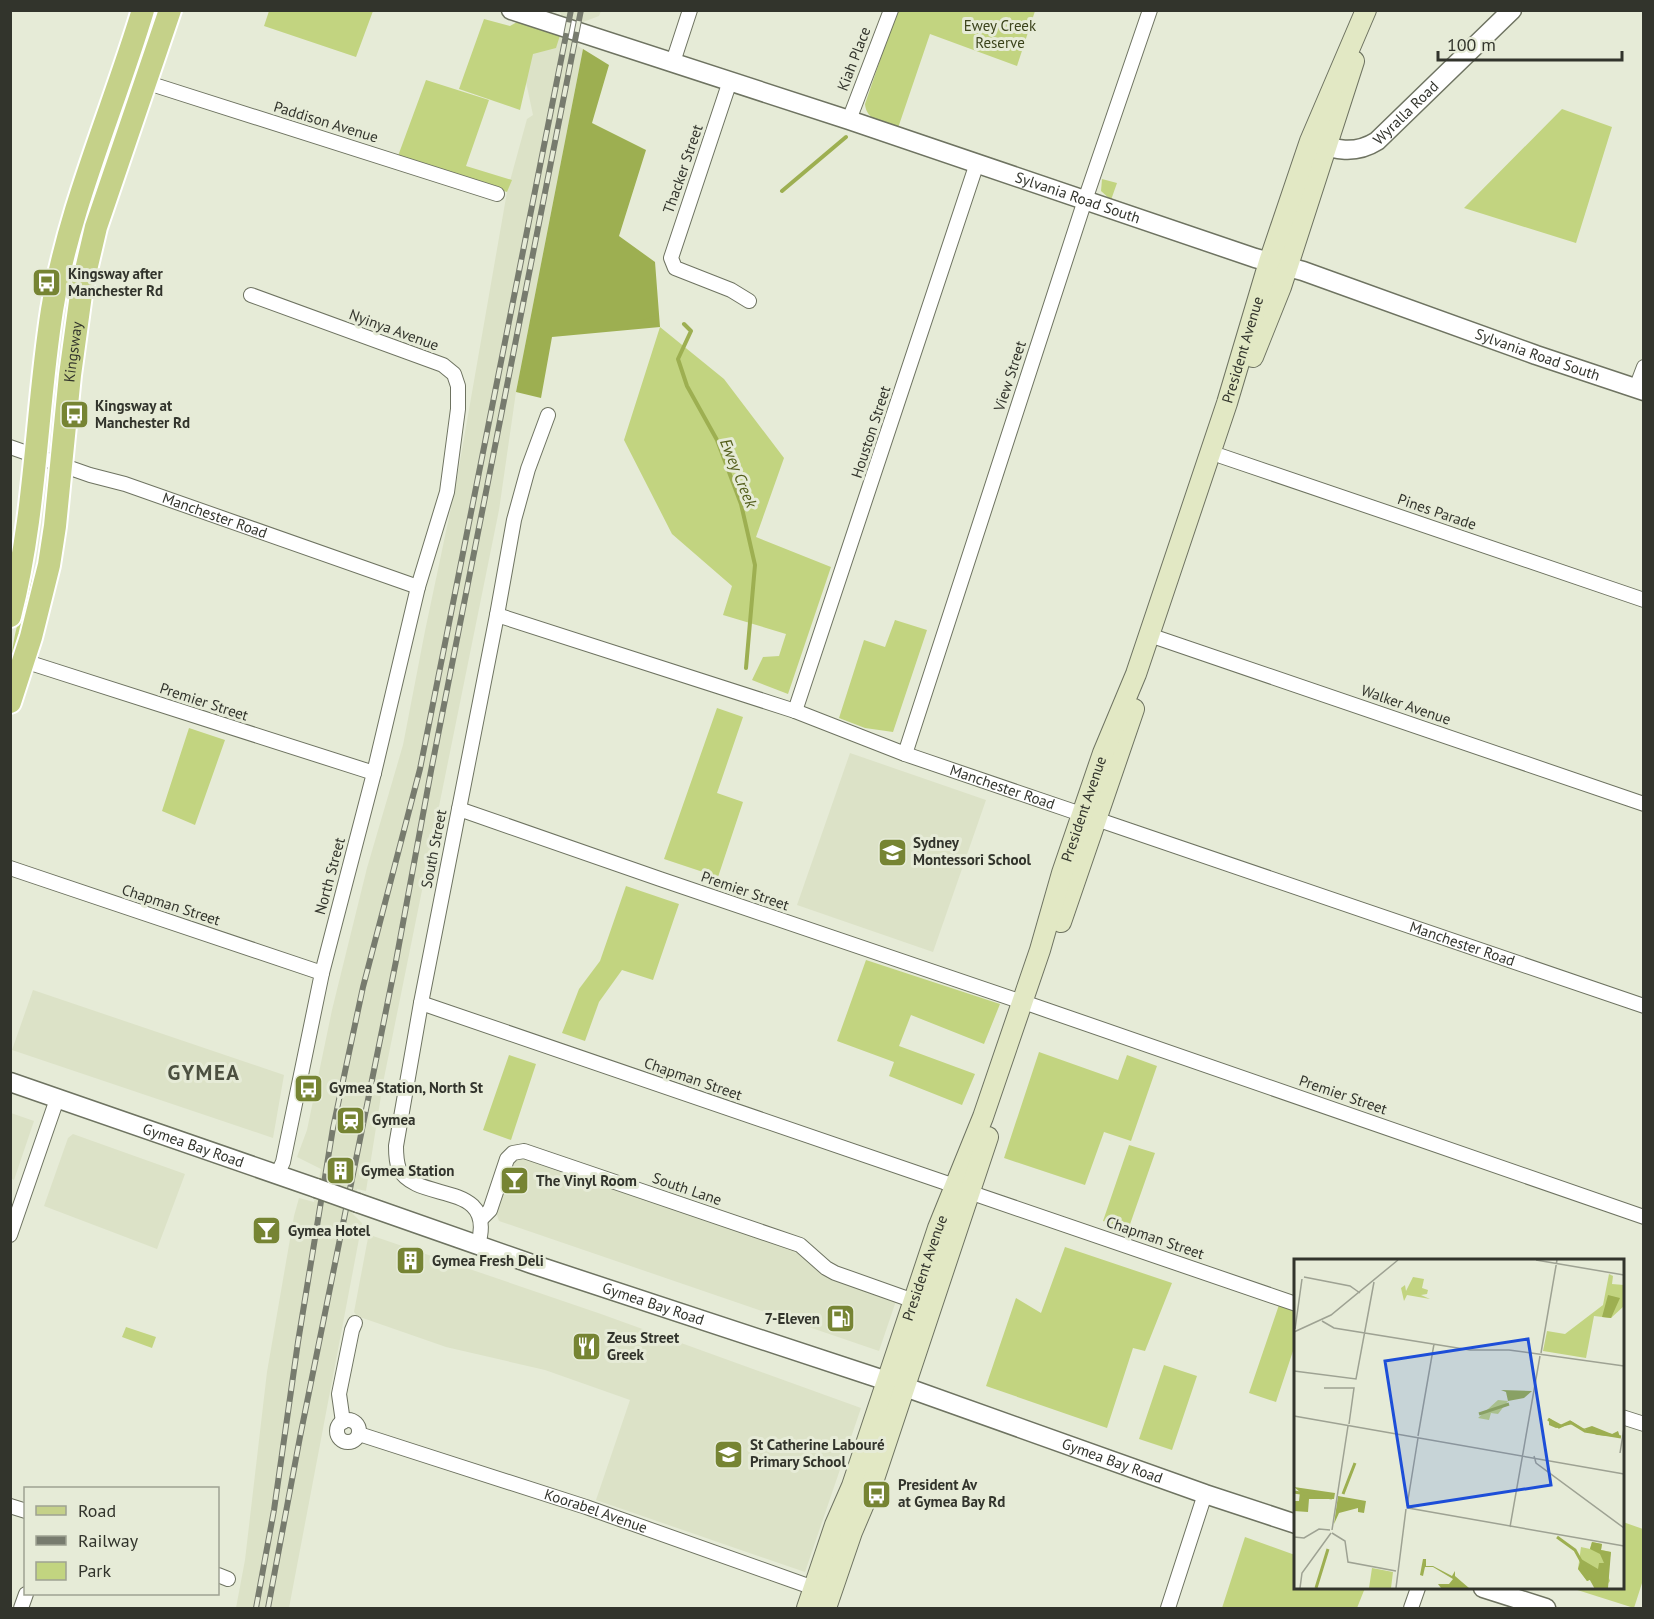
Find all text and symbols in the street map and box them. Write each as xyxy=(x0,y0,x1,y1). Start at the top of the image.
park label: Ewey Creek Reserve xyxy=(964,16,1037,52)
street label: Kiah Place xyxy=(833,24,874,94)
scale bar xyxy=(1438,24,1622,62)
text: 100 m xyxy=(1447,33,1496,56)
street label: Wyralla Road xyxy=(1369,77,1442,149)
street label: Paddison Avenue xyxy=(272,97,381,146)
street label: Thacker Street xyxy=(658,122,707,216)
street label: Sylvania Road South xyxy=(1013,167,1143,227)
place label: Kingsway after Manchester Rd xyxy=(68,264,163,300)
bus stop icon: Kingsway after Manchester Rd xyxy=(31,267,63,299)
street label: President Avenue xyxy=(1217,294,1267,405)
street label: Nyinya Avenue xyxy=(347,305,442,355)
street label: Kingsway xyxy=(59,320,86,383)
street label: Sylvania Road South xyxy=(1473,324,1603,385)
street label: View Street xyxy=(989,338,1030,414)
street label: Houston Street xyxy=(847,383,894,480)
place label: Kingsway at Manchester Rd xyxy=(95,396,190,432)
bus stop icon: Kingsway at Manchester Rd xyxy=(58,399,90,431)
water label: Ewey Creek xyxy=(716,435,762,511)
street label: Manchester Road xyxy=(160,488,270,542)
street label: Pines Parade xyxy=(1395,489,1479,534)
street label: Premier Street xyxy=(158,678,251,725)
street label: Walker Avenue xyxy=(1359,680,1454,729)
street label: President Avenue xyxy=(1057,754,1110,864)
street label: Manchester Road xyxy=(947,760,1058,813)
street label: South Street xyxy=(417,808,450,890)
place label: Sydney Montessori School xyxy=(913,833,1032,869)
street label: North Street xyxy=(310,835,349,917)
school or university icon: Sydney Montessori School xyxy=(876,836,908,868)
street label: Premier Street xyxy=(699,867,792,914)
street label: Chapman Street xyxy=(119,880,223,929)
street label: Manchester Road xyxy=(1407,917,1518,970)
street label: Chapman Street xyxy=(642,1053,745,1104)
district label: GYMEA xyxy=(167,1059,241,1086)
street label: Premier Street xyxy=(1297,1071,1390,1118)
bus stop icon: Gymea Station, North St xyxy=(292,1072,324,1104)
place label: Gymea Station, North St xyxy=(329,1078,484,1097)
station icon: Gymea xyxy=(335,1104,367,1136)
place label: Gymea xyxy=(372,1110,415,1129)
street label: Gymea Bay Road xyxy=(140,1119,247,1171)
building icon: Gymea Station xyxy=(324,1155,356,1187)
place label: Gymea Station xyxy=(361,1161,454,1180)
bar icon: The Vinyl Room xyxy=(499,1165,531,1197)
street label: South Lane xyxy=(650,1168,724,1209)
place label: The Vinyl Room xyxy=(536,1171,637,1190)
street label: President Avenue xyxy=(898,1212,951,1323)
street label: Chapman Street xyxy=(1104,1212,1207,1263)
bar icon: Gymea Hotel xyxy=(251,1215,283,1247)
place label: Gymea Hotel xyxy=(288,1221,371,1240)
building icon: Gymea Fresh Deli xyxy=(395,1245,427,1277)
place label: Gymea Fresh Deli xyxy=(432,1251,544,1270)
inset map xyxy=(1294,1259,1624,1589)
street label: Gymea Bay Road xyxy=(600,1278,707,1329)
fuel station icon: 7-Eleven xyxy=(825,1303,857,1335)
place label: 7-Eleven xyxy=(765,1309,820,1328)
place label: Zeus Street Greek xyxy=(607,1328,680,1364)
restaurant icon: Zeus Street Greek xyxy=(570,1331,602,1363)
street label: Gymea Bay Road xyxy=(1059,1434,1165,1487)
place label: St Catherine Labouré Primary School xyxy=(750,1435,885,1471)
school or university icon: St Catherine Labouré Primary School xyxy=(713,1438,745,1470)
place label: President Av at Gymea Bay Rd xyxy=(898,1475,1005,1511)
bus stop icon: President Av at Gymea Bay Rd xyxy=(861,1478,893,1510)
street label: Koorabel Avenue xyxy=(542,1484,650,1537)
legend xyxy=(24,1487,219,1595)
text: Road xyxy=(78,1499,116,1522)
text: Railway xyxy=(78,1529,139,1552)
text: Park xyxy=(78,1559,111,1582)

